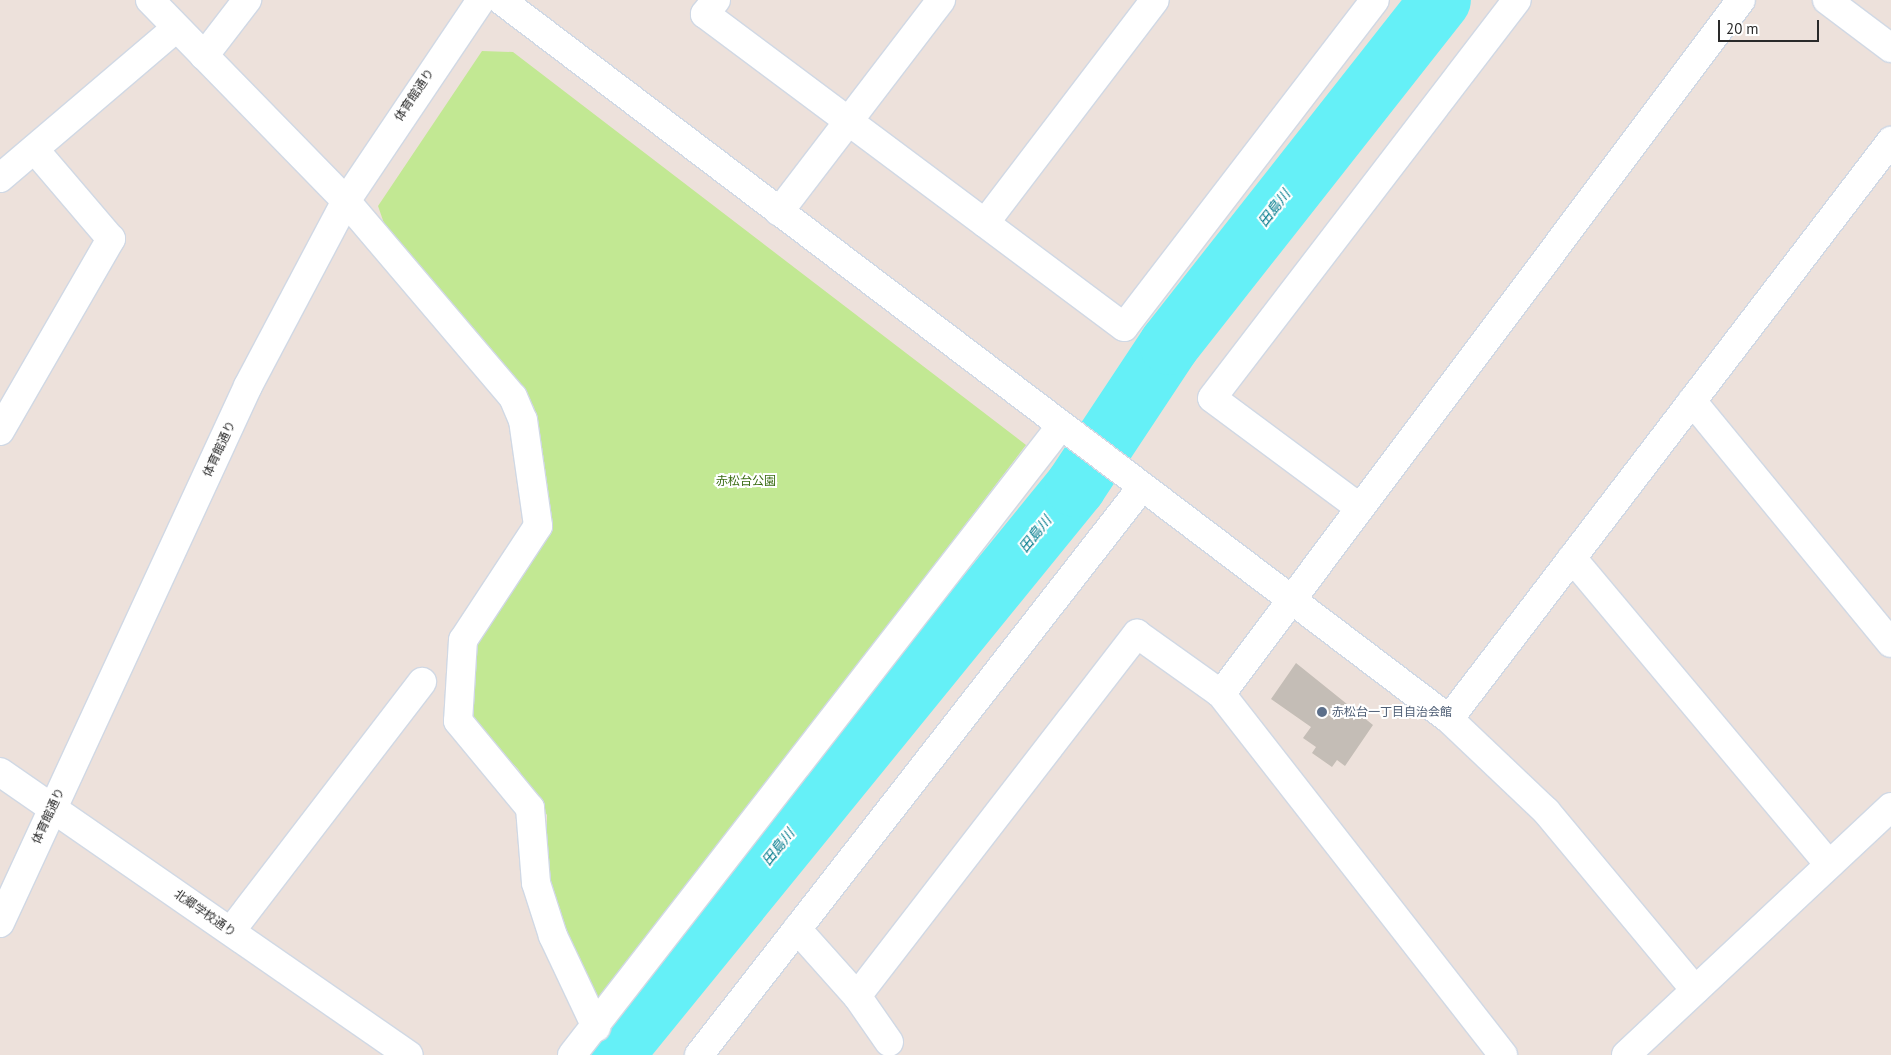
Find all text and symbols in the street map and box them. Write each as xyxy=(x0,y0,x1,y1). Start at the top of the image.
scale bar xyxy=(1721,10,1822,42)
text: 20 m xyxy=(1726,19,1759,38)
street label: 体育館通り xyxy=(391,66,437,124)
water label: 田島川 xyxy=(1254,186,1294,230)
street label: 体育館通り xyxy=(200,419,238,479)
park label: 赤松台公園 xyxy=(716,474,776,488)
water label: 田島川 xyxy=(1015,512,1055,556)
place label: 赤松台一丁目自治会館 xyxy=(1332,705,1452,719)
marker: 赤松台一丁目自治会館 xyxy=(1316,706,1328,718)
street label: 体育館通り xyxy=(29,786,67,846)
water label: 田島川 xyxy=(758,825,798,869)
street label: 北郷学校通り xyxy=(171,886,239,940)

